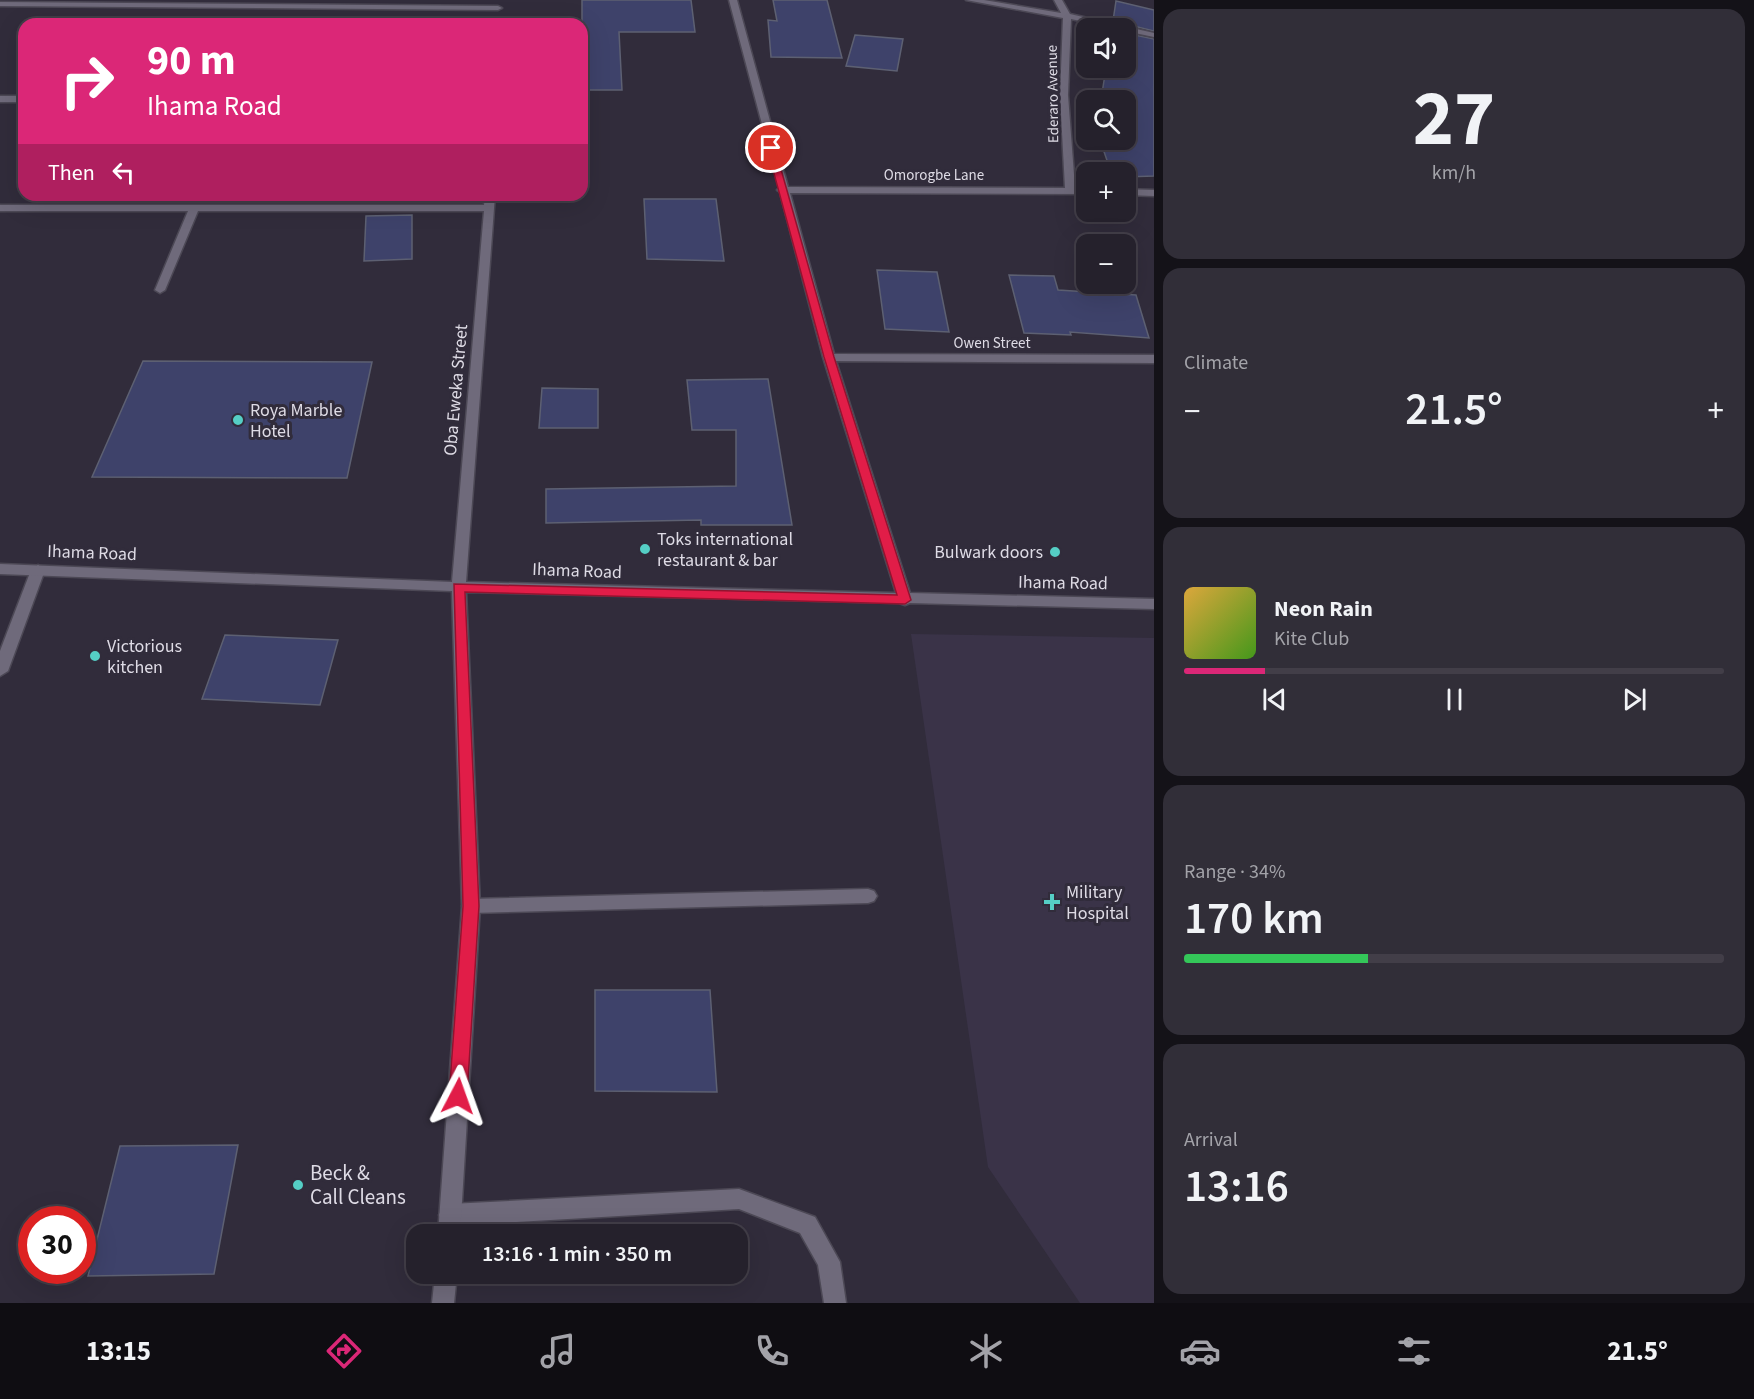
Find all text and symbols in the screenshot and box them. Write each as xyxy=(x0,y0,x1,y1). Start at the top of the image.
map controls xyxy=(1076,18,1136,294)
button: sound xyxy=(1076,18,1136,78)
text: 90 m xyxy=(147,31,236,91)
icon: right xyxy=(48,42,126,120)
street label: Ederaro Avenue xyxy=(1042,45,1064,143)
text: 27 xyxy=(1413,64,1495,175)
text: Ihama Road xyxy=(147,87,282,126)
button: search xyxy=(1076,90,1136,150)
pin xyxy=(745,122,796,173)
icon: arrive xyxy=(754,131,787,164)
icon: left xyxy=(107,156,140,189)
text: Then xyxy=(48,157,95,189)
text: km/h xyxy=(1432,159,1476,187)
button: + xyxy=(1076,162,1136,222)
street label: Omorogbe Lane xyxy=(884,165,984,186)
button: − xyxy=(1076,234,1136,294)
street label: Oba Eweka Street xyxy=(438,323,474,457)
street label: Owen Street xyxy=(954,333,1030,354)
text: Climate xyxy=(1184,349,1248,377)
text: 21.5° xyxy=(1405,378,1503,442)
text: − xyxy=(1184,388,1200,435)
text: + xyxy=(1708,388,1724,435)
place label: Roya Marble Hotel xyxy=(250,398,342,444)
marker: Roya Marble Hotel xyxy=(231,413,245,427)
place label: Toks international restaurant & bar xyxy=(657,527,793,573)
street label: Ihama Road xyxy=(47,539,137,567)
place label: Bulwark doors xyxy=(934,540,1043,565)
marker: Toks international restaurant & bar xyxy=(638,542,652,556)
marker: Bulwark doors xyxy=(1048,545,1062,559)
street label: Ihama Road xyxy=(532,557,622,585)
street label: Ihama Road xyxy=(1018,570,1108,596)
text: Neon Rain xyxy=(1274,593,1373,625)
text: Kite Club xyxy=(1274,625,1349,653)
place label: Victorious kitchen xyxy=(107,634,182,680)
marker: Victorious kitchen xyxy=(88,649,102,663)
icon: previous xyxy=(1258,683,1291,716)
icon: pause xyxy=(1438,683,1471,716)
icon: next xyxy=(1618,683,1651,716)
text: Range · 34% xyxy=(1184,858,1285,886)
place label: Military Hospital xyxy=(1066,880,1129,926)
text: 170 km xyxy=(1184,887,1324,951)
marker: Military Hospital xyxy=(1043,893,1061,911)
position arrow xyxy=(426,1064,490,1128)
text: Arrival xyxy=(1184,1126,1238,1154)
text: 13:16 xyxy=(1184,1155,1289,1219)
place label: Beck & Call Cleans xyxy=(310,1158,406,1212)
marker: Beck & Call Cleans xyxy=(291,1178,305,1192)
speed limit sign: 30 xyxy=(18,1206,96,1284)
text: 13:16 · 1 min · 350 m xyxy=(482,1238,672,1270)
icon: directions xyxy=(323,1330,365,1372)
icon: music xyxy=(537,1330,579,1372)
icon: phone xyxy=(751,1330,793,1372)
icon: climate xyxy=(965,1330,1007,1372)
icon: car xyxy=(1179,1330,1221,1372)
icon: filters xyxy=(1393,1330,1435,1372)
text: 13:15 xyxy=(86,1332,151,1371)
text: 21.5° xyxy=(1607,1332,1668,1371)

